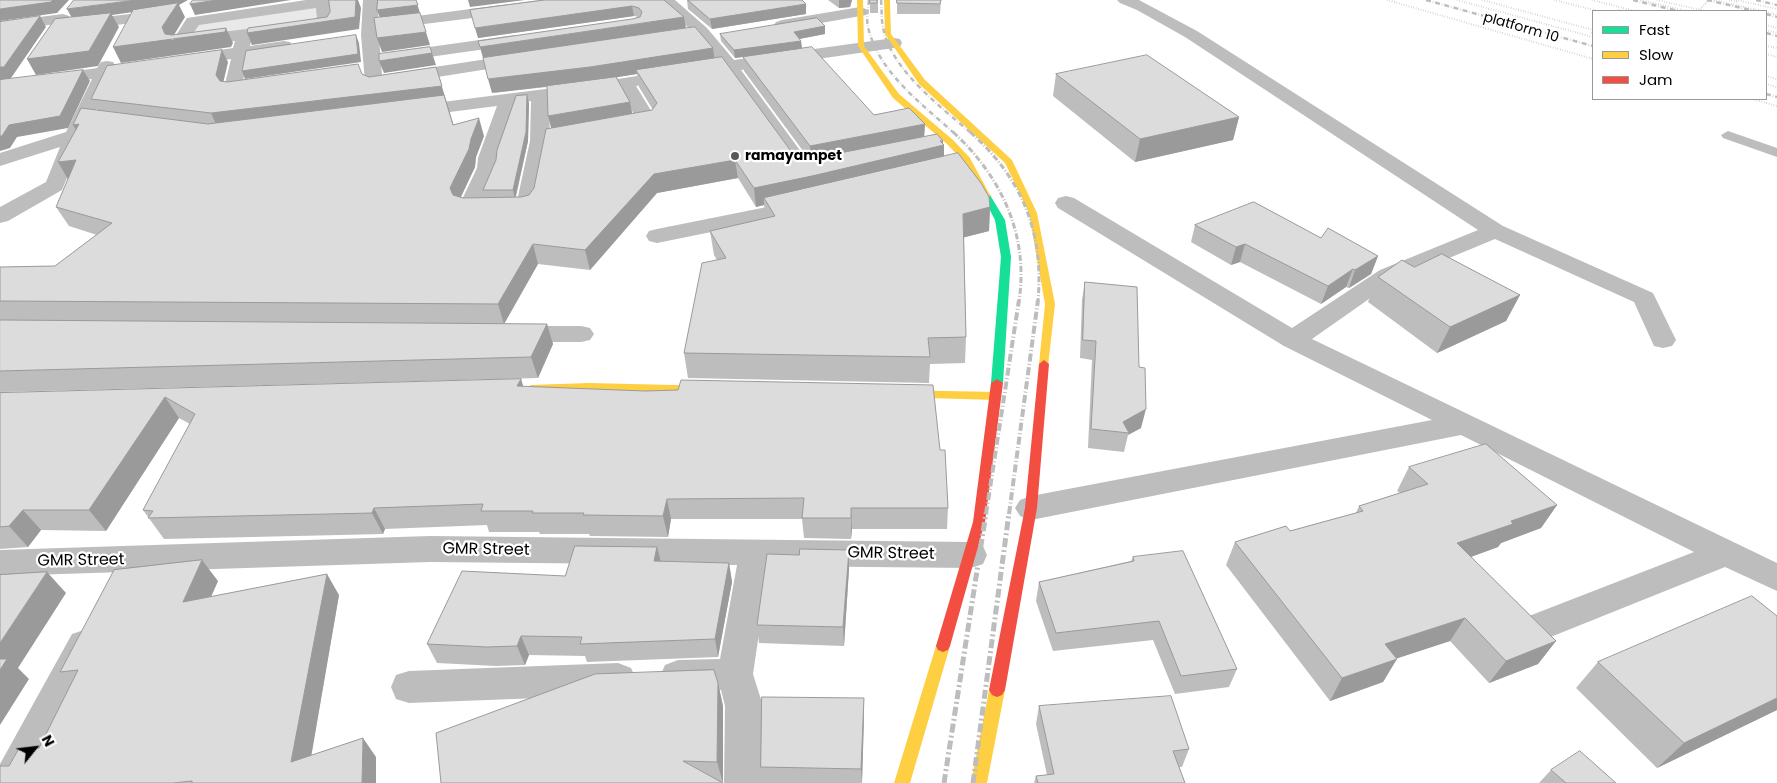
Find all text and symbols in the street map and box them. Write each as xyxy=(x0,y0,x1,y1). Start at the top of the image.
street label: platform 10 xyxy=(1481,9,1561,47)
legend xyxy=(1592,10,1767,100)
text: Fast xyxy=(1639,19,1670,40)
text: Slow xyxy=(1639,44,1673,65)
text: Jam xyxy=(1639,69,1673,90)
place label: ramayampet xyxy=(745,148,842,164)
marker: ramayampet xyxy=(729,150,741,162)
street label: GMR Street xyxy=(442,540,530,560)
street label: GMR Street xyxy=(847,544,935,564)
street label: GMR Street xyxy=(37,551,125,571)
north arrow xyxy=(10,723,60,773)
text: N xyxy=(37,731,59,750)

